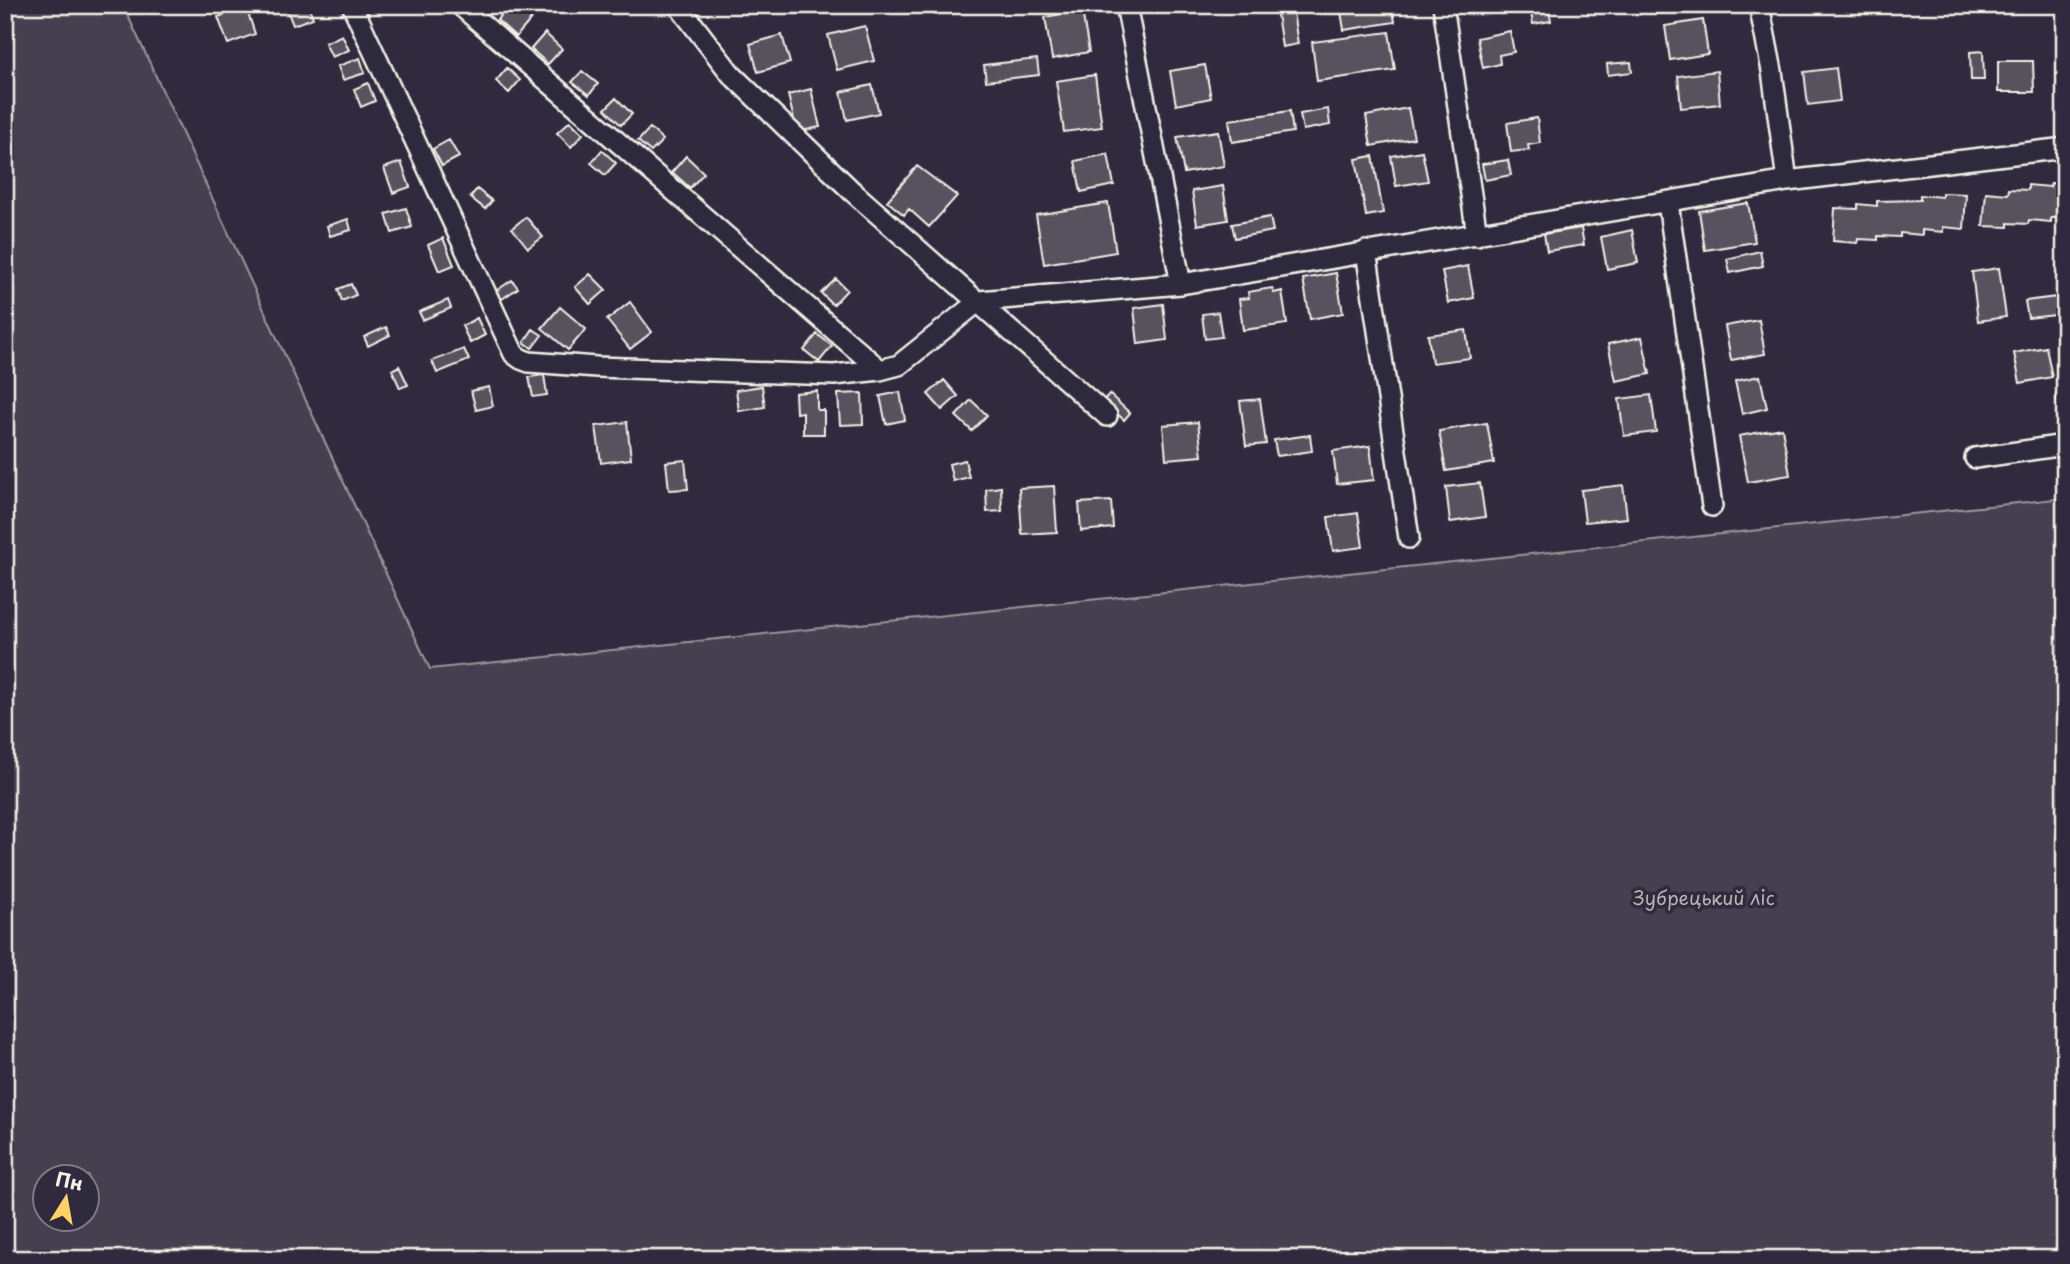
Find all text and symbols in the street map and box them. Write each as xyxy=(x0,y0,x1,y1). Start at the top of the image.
park label: Зубрецький ліс xyxy=(1633,883,1775,911)
north arrow xyxy=(32,1162,102,1232)
text: Пн xyxy=(53,1164,86,1197)

